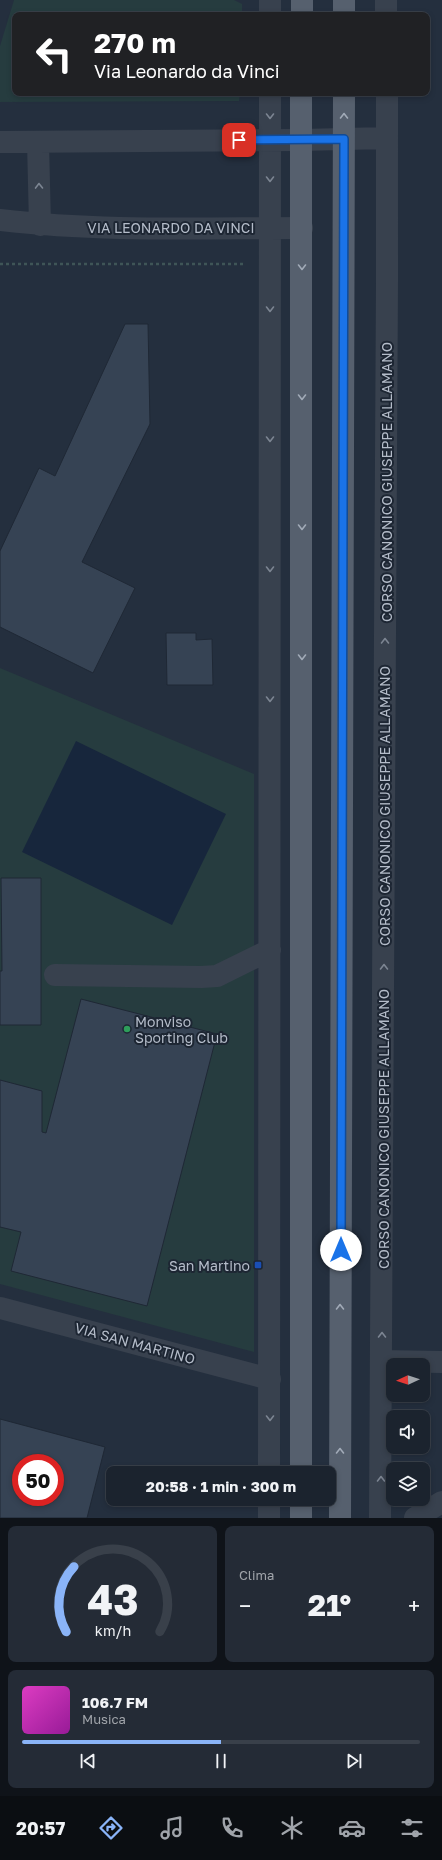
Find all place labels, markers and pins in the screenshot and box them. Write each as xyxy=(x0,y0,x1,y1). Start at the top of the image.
pin xyxy=(222,123,256,157)
place label: Monviso Sporting Club xyxy=(135,1013,228,1046)
marker: Monviso Sporting Club xyxy=(122,1024,132,1034)
place label: San Martino xyxy=(169,1257,250,1274)
marker: San Martino xyxy=(253,1260,263,1270)

